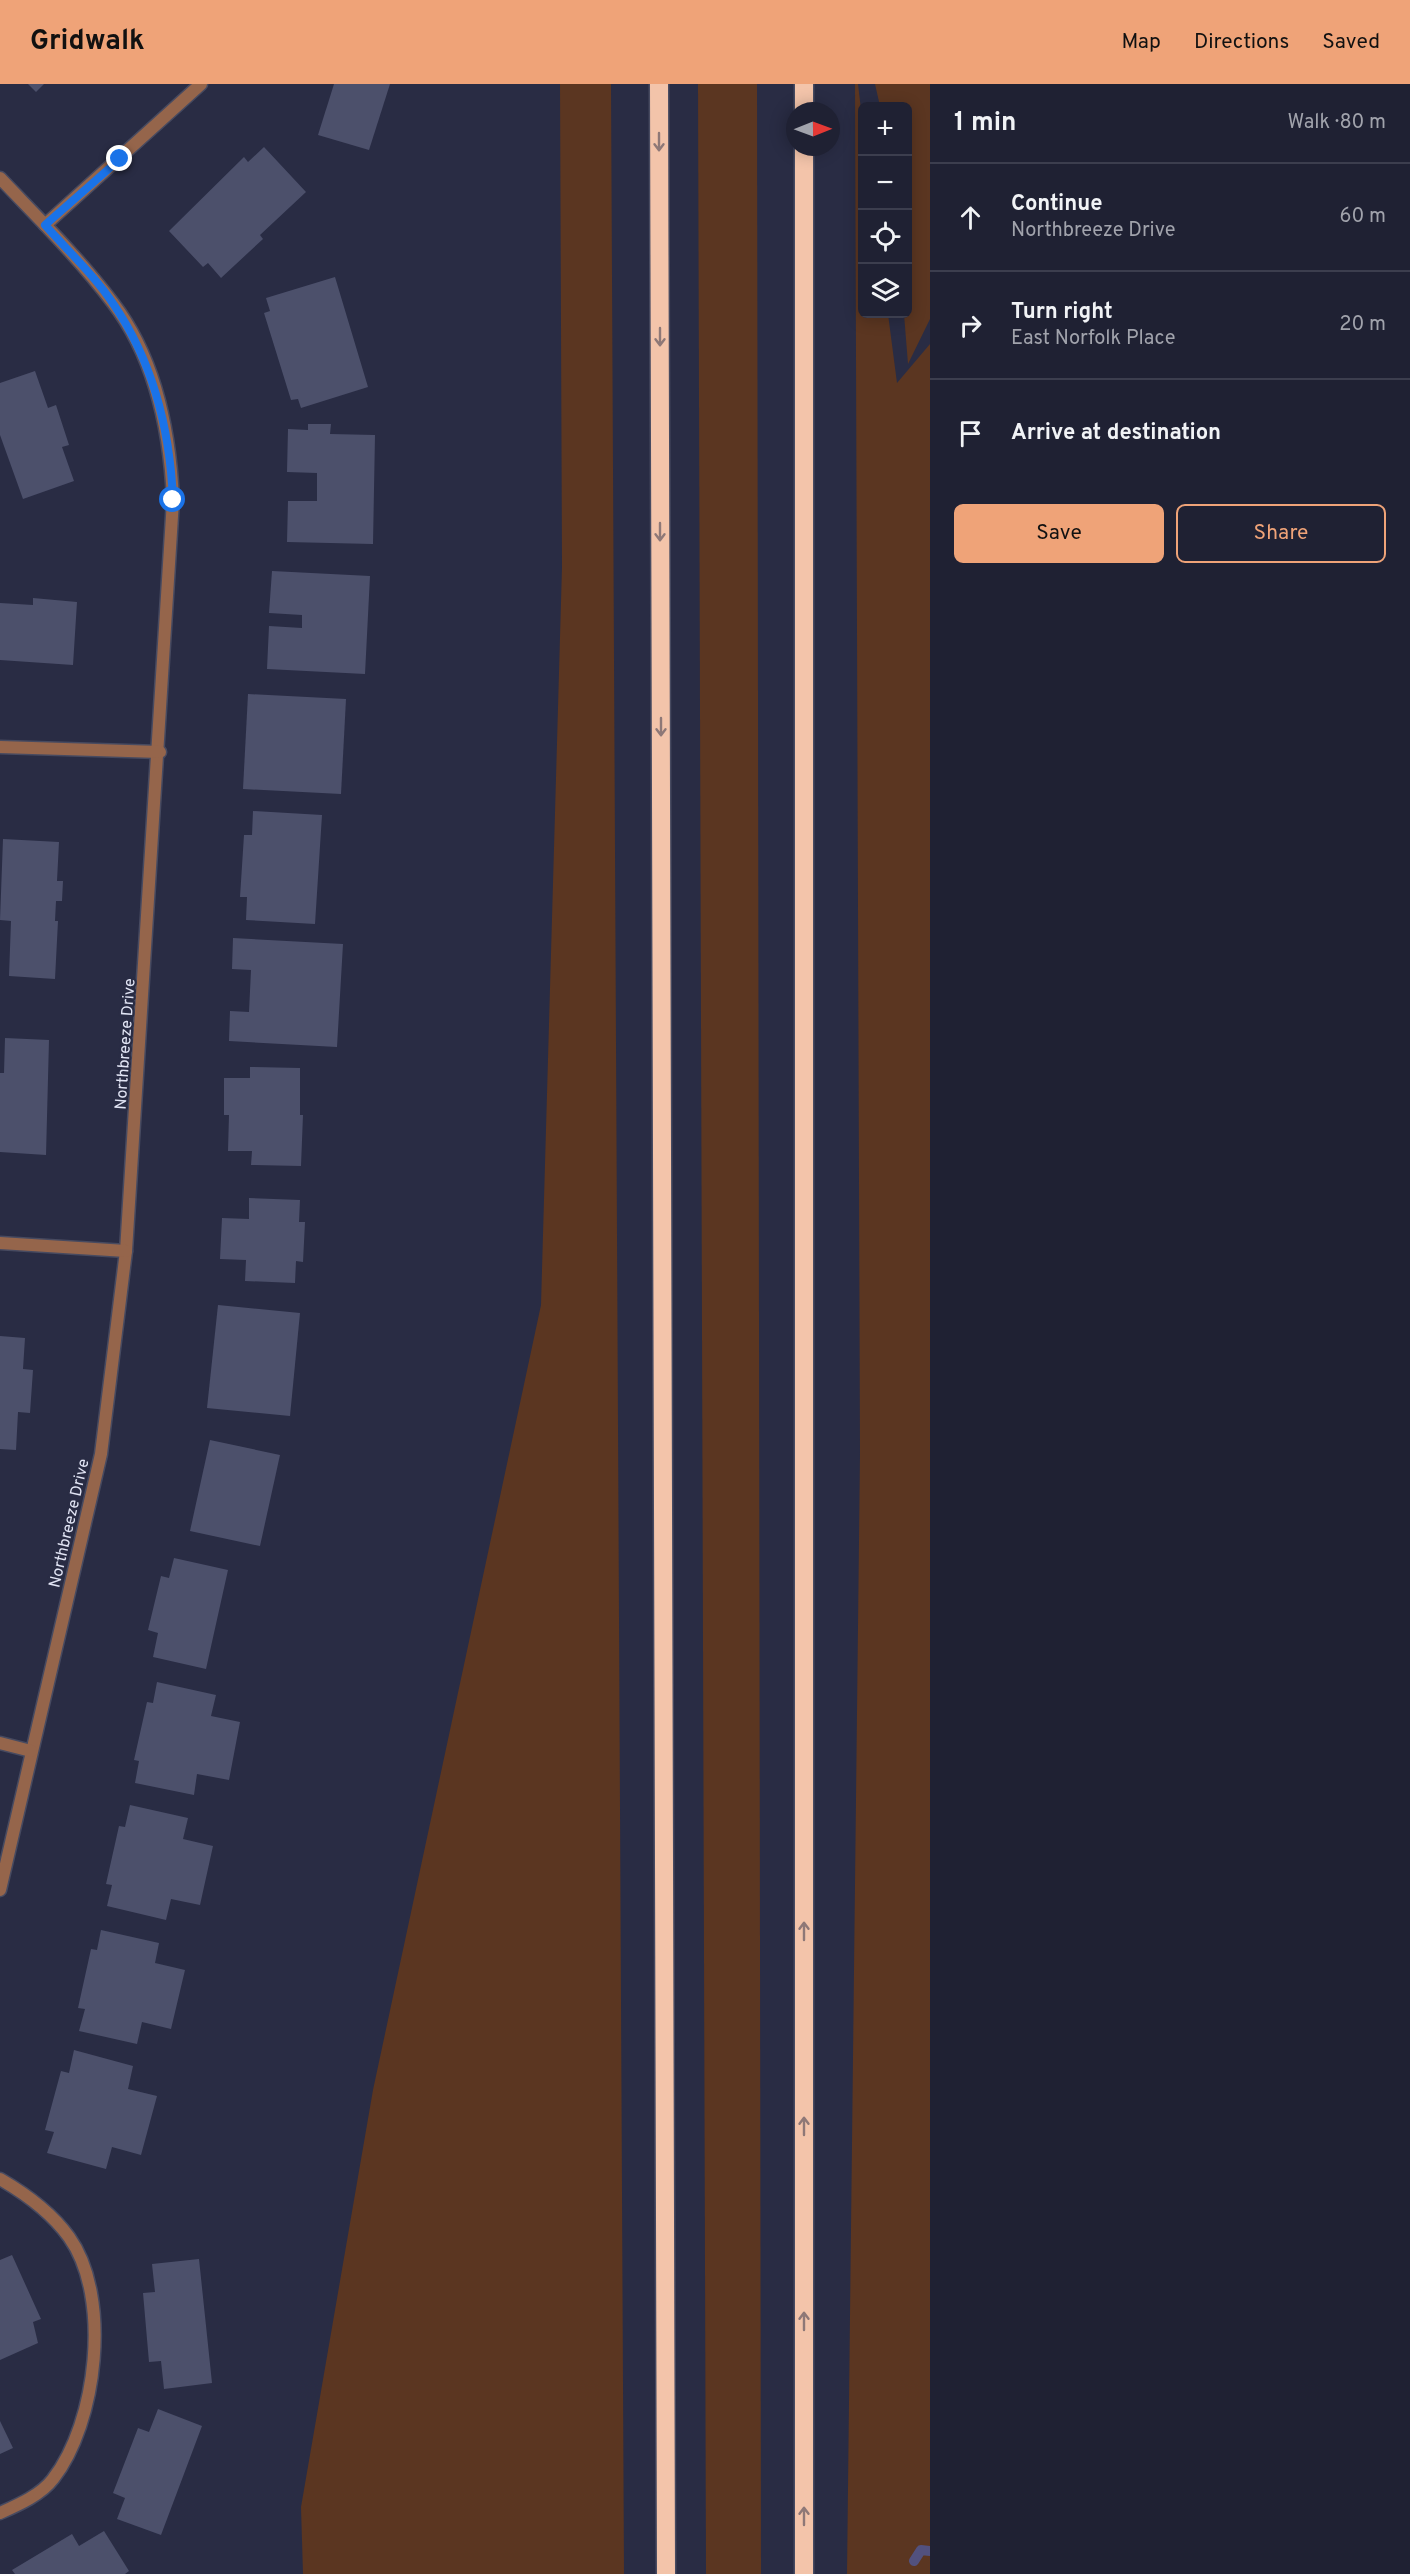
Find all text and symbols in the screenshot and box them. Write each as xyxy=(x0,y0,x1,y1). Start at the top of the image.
text: Gridwalk xyxy=(30,24,145,60)
text: Map xyxy=(1121,29,1161,56)
text: Directions xyxy=(1194,29,1289,56)
text: Saved xyxy=(1322,29,1380,56)
north arrow xyxy=(786,102,840,156)
map controls xyxy=(858,102,912,318)
button: + xyxy=(858,102,912,156)
text: 1 min xyxy=(954,107,1016,140)
text: Walk · 80 m xyxy=(1287,110,1386,136)
one-way arrow xyxy=(653,132,665,152)
route end xyxy=(106,145,132,171)
button: − xyxy=(858,156,912,210)
text: Continue xyxy=(1011,191,1102,218)
icon: ahead xyxy=(954,201,987,234)
text: 60 m xyxy=(1340,204,1386,230)
button: locate xyxy=(858,210,912,264)
text: Northbreeze Drive xyxy=(1011,218,1176,244)
button: layers xyxy=(858,264,912,318)
text: Turn right xyxy=(1011,299,1113,326)
icon: right xyxy=(954,309,987,342)
text: 20 m xyxy=(1339,312,1386,338)
text: East Norfolk Place xyxy=(1011,326,1176,352)
one-way arrow xyxy=(654,327,666,347)
icon: arrive xyxy=(954,417,987,450)
text: Arrive at destination xyxy=(1011,420,1221,447)
route start xyxy=(159,486,185,512)
button: Save xyxy=(954,504,1164,563)
button: Share xyxy=(1176,504,1386,563)
one-way arrow xyxy=(654,522,666,542)
one-way arrow xyxy=(655,717,667,737)
street label: Northbreeze Drive xyxy=(111,978,141,1111)
street label: Northbreeze Drive xyxy=(45,1457,95,1590)
one-way arrow xyxy=(798,1921,810,1941)
one-way arrow xyxy=(798,2116,810,2136)
one-way arrow xyxy=(798,2311,810,2331)
one-way arrow xyxy=(798,2506,810,2526)

